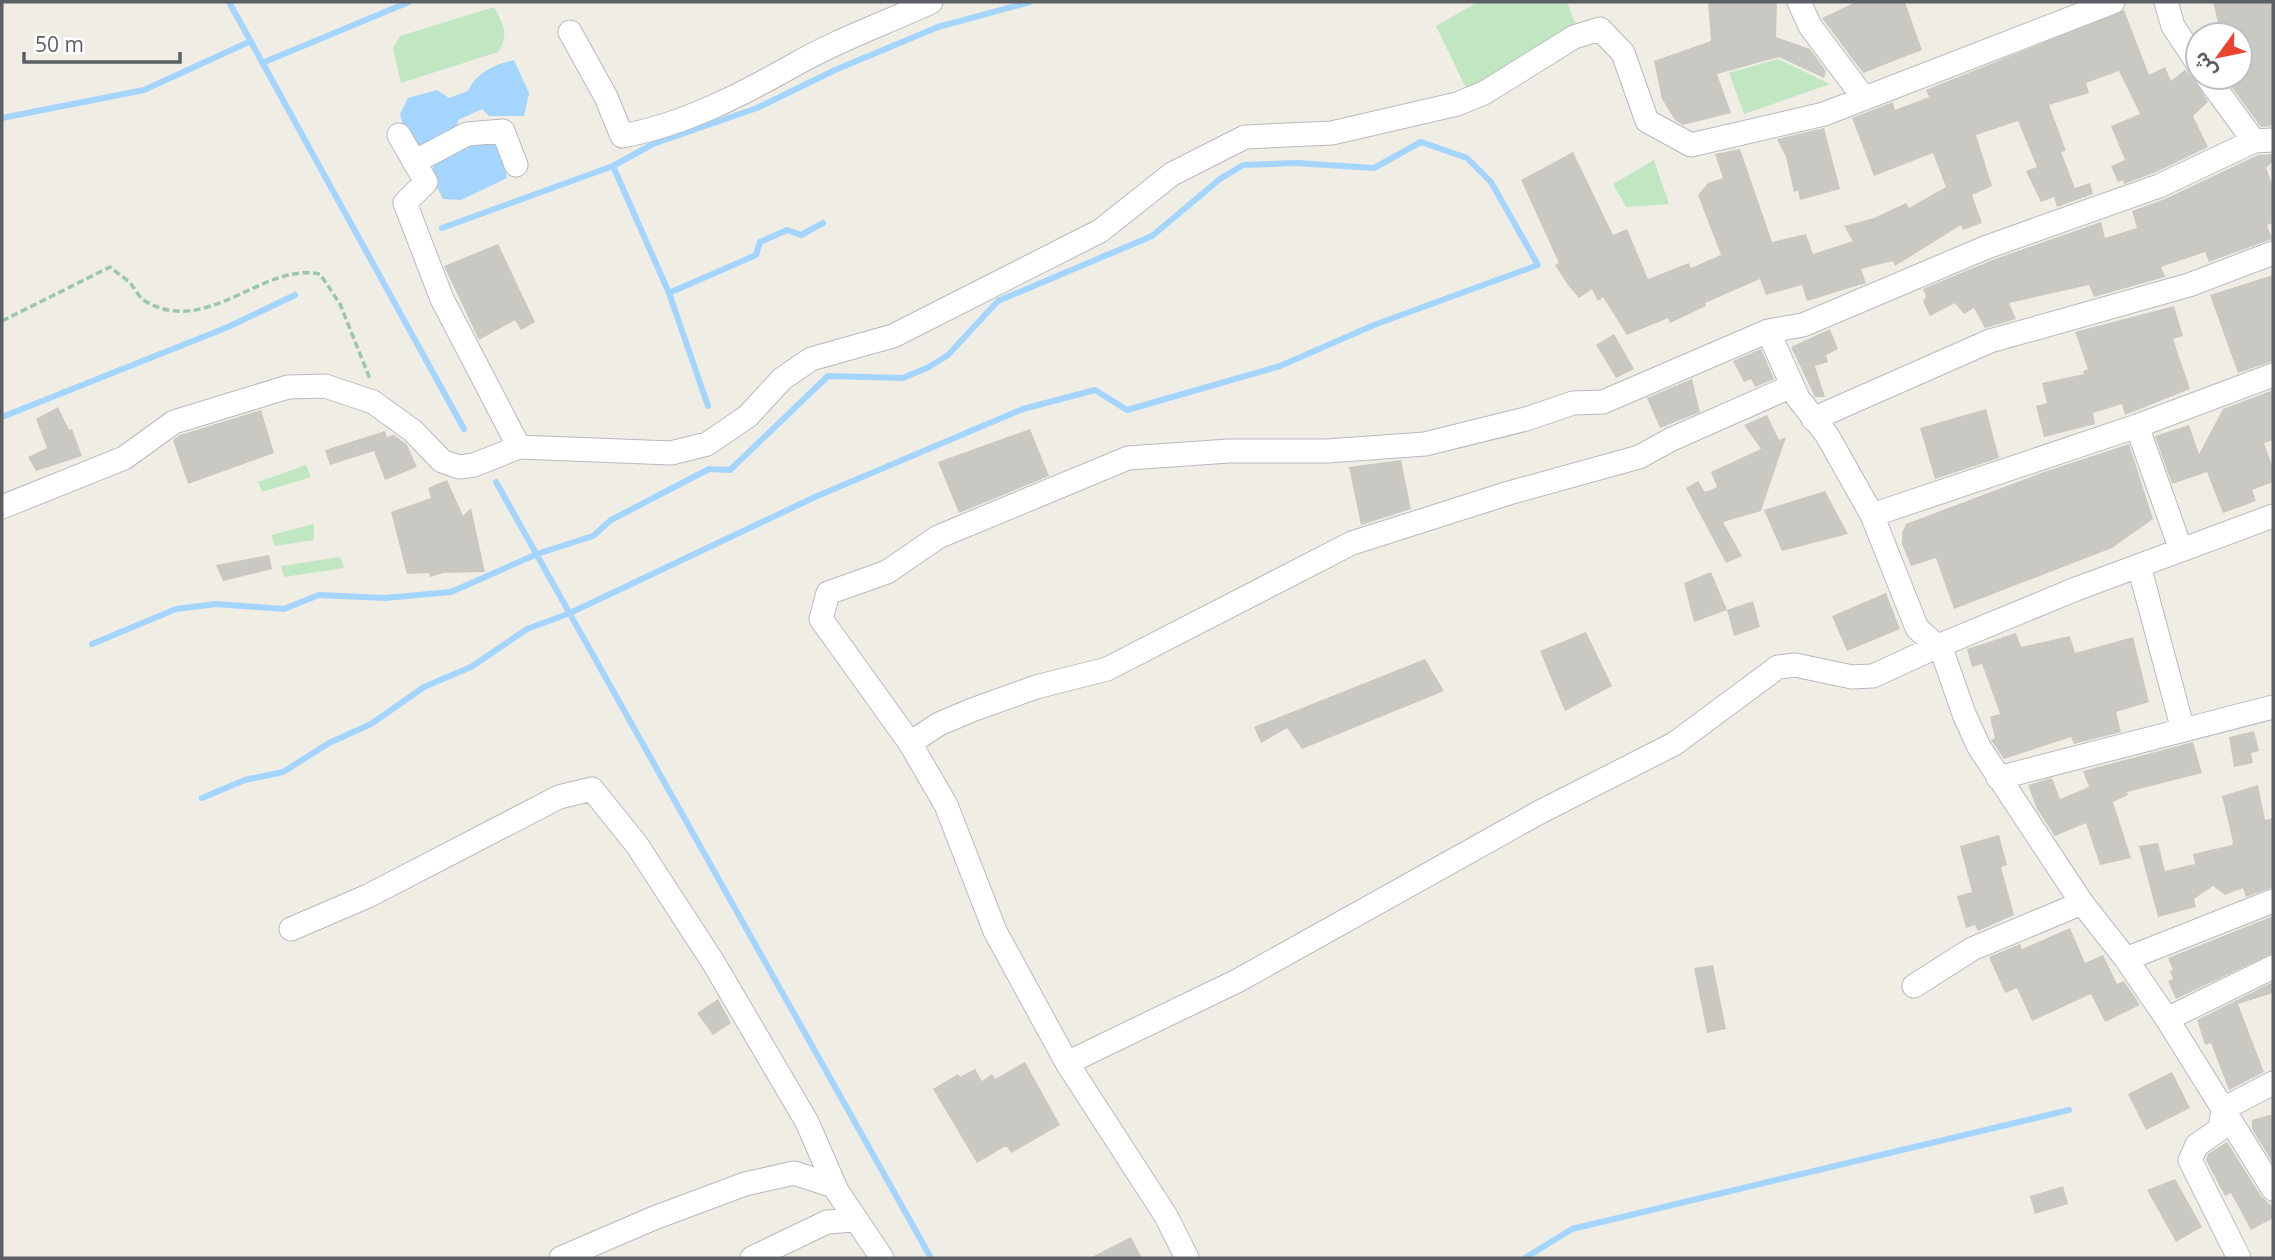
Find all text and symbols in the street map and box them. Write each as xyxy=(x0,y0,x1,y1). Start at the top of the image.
scale bar xyxy=(24,21,180,65)
north arrow xyxy=(2184,21,2254,91)
text: 50 m xyxy=(35,30,84,58)
text: ش xyxy=(2187,47,2223,83)

